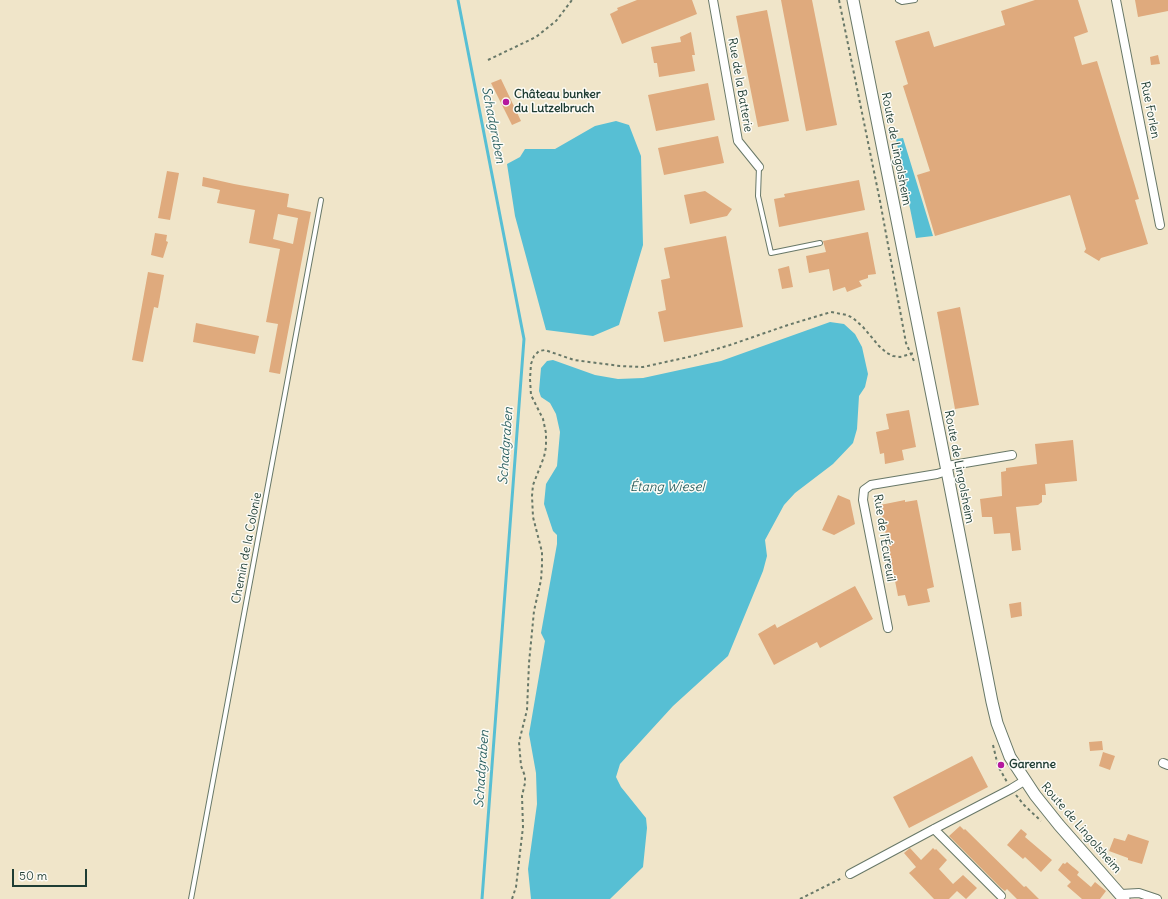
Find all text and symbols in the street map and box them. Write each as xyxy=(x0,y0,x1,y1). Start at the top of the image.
street label: Rue de la Batterie xyxy=(725,37,755,133)
street label: Rue Forlen xyxy=(1137,80,1163,140)
water label: Schadgraben xyxy=(478,85,508,165)
place label: Château bunker du Lutzelbruch xyxy=(514,88,601,116)
street label: Route de Lingolsheim xyxy=(878,91,914,207)
marker: Château bunker du Lutzelbruch xyxy=(501,97,511,107)
water label: Schadgraben xyxy=(496,407,516,485)
street label: Route de Lingolsheim xyxy=(941,409,977,525)
water label: Étang Wiesel xyxy=(630,479,704,495)
street label: Chemin de la Colonie xyxy=(229,491,265,605)
street label: Rue de l'Écureuil xyxy=(870,493,898,583)
water label: Schadgraben xyxy=(472,730,492,808)
place label: Garenne xyxy=(1009,758,1056,772)
marker: Garenne xyxy=(996,760,1006,770)
street label: Route de Lingolsheim xyxy=(1038,780,1124,876)
scale bar xyxy=(14,861,89,887)
text: 50 m xyxy=(19,868,47,883)

